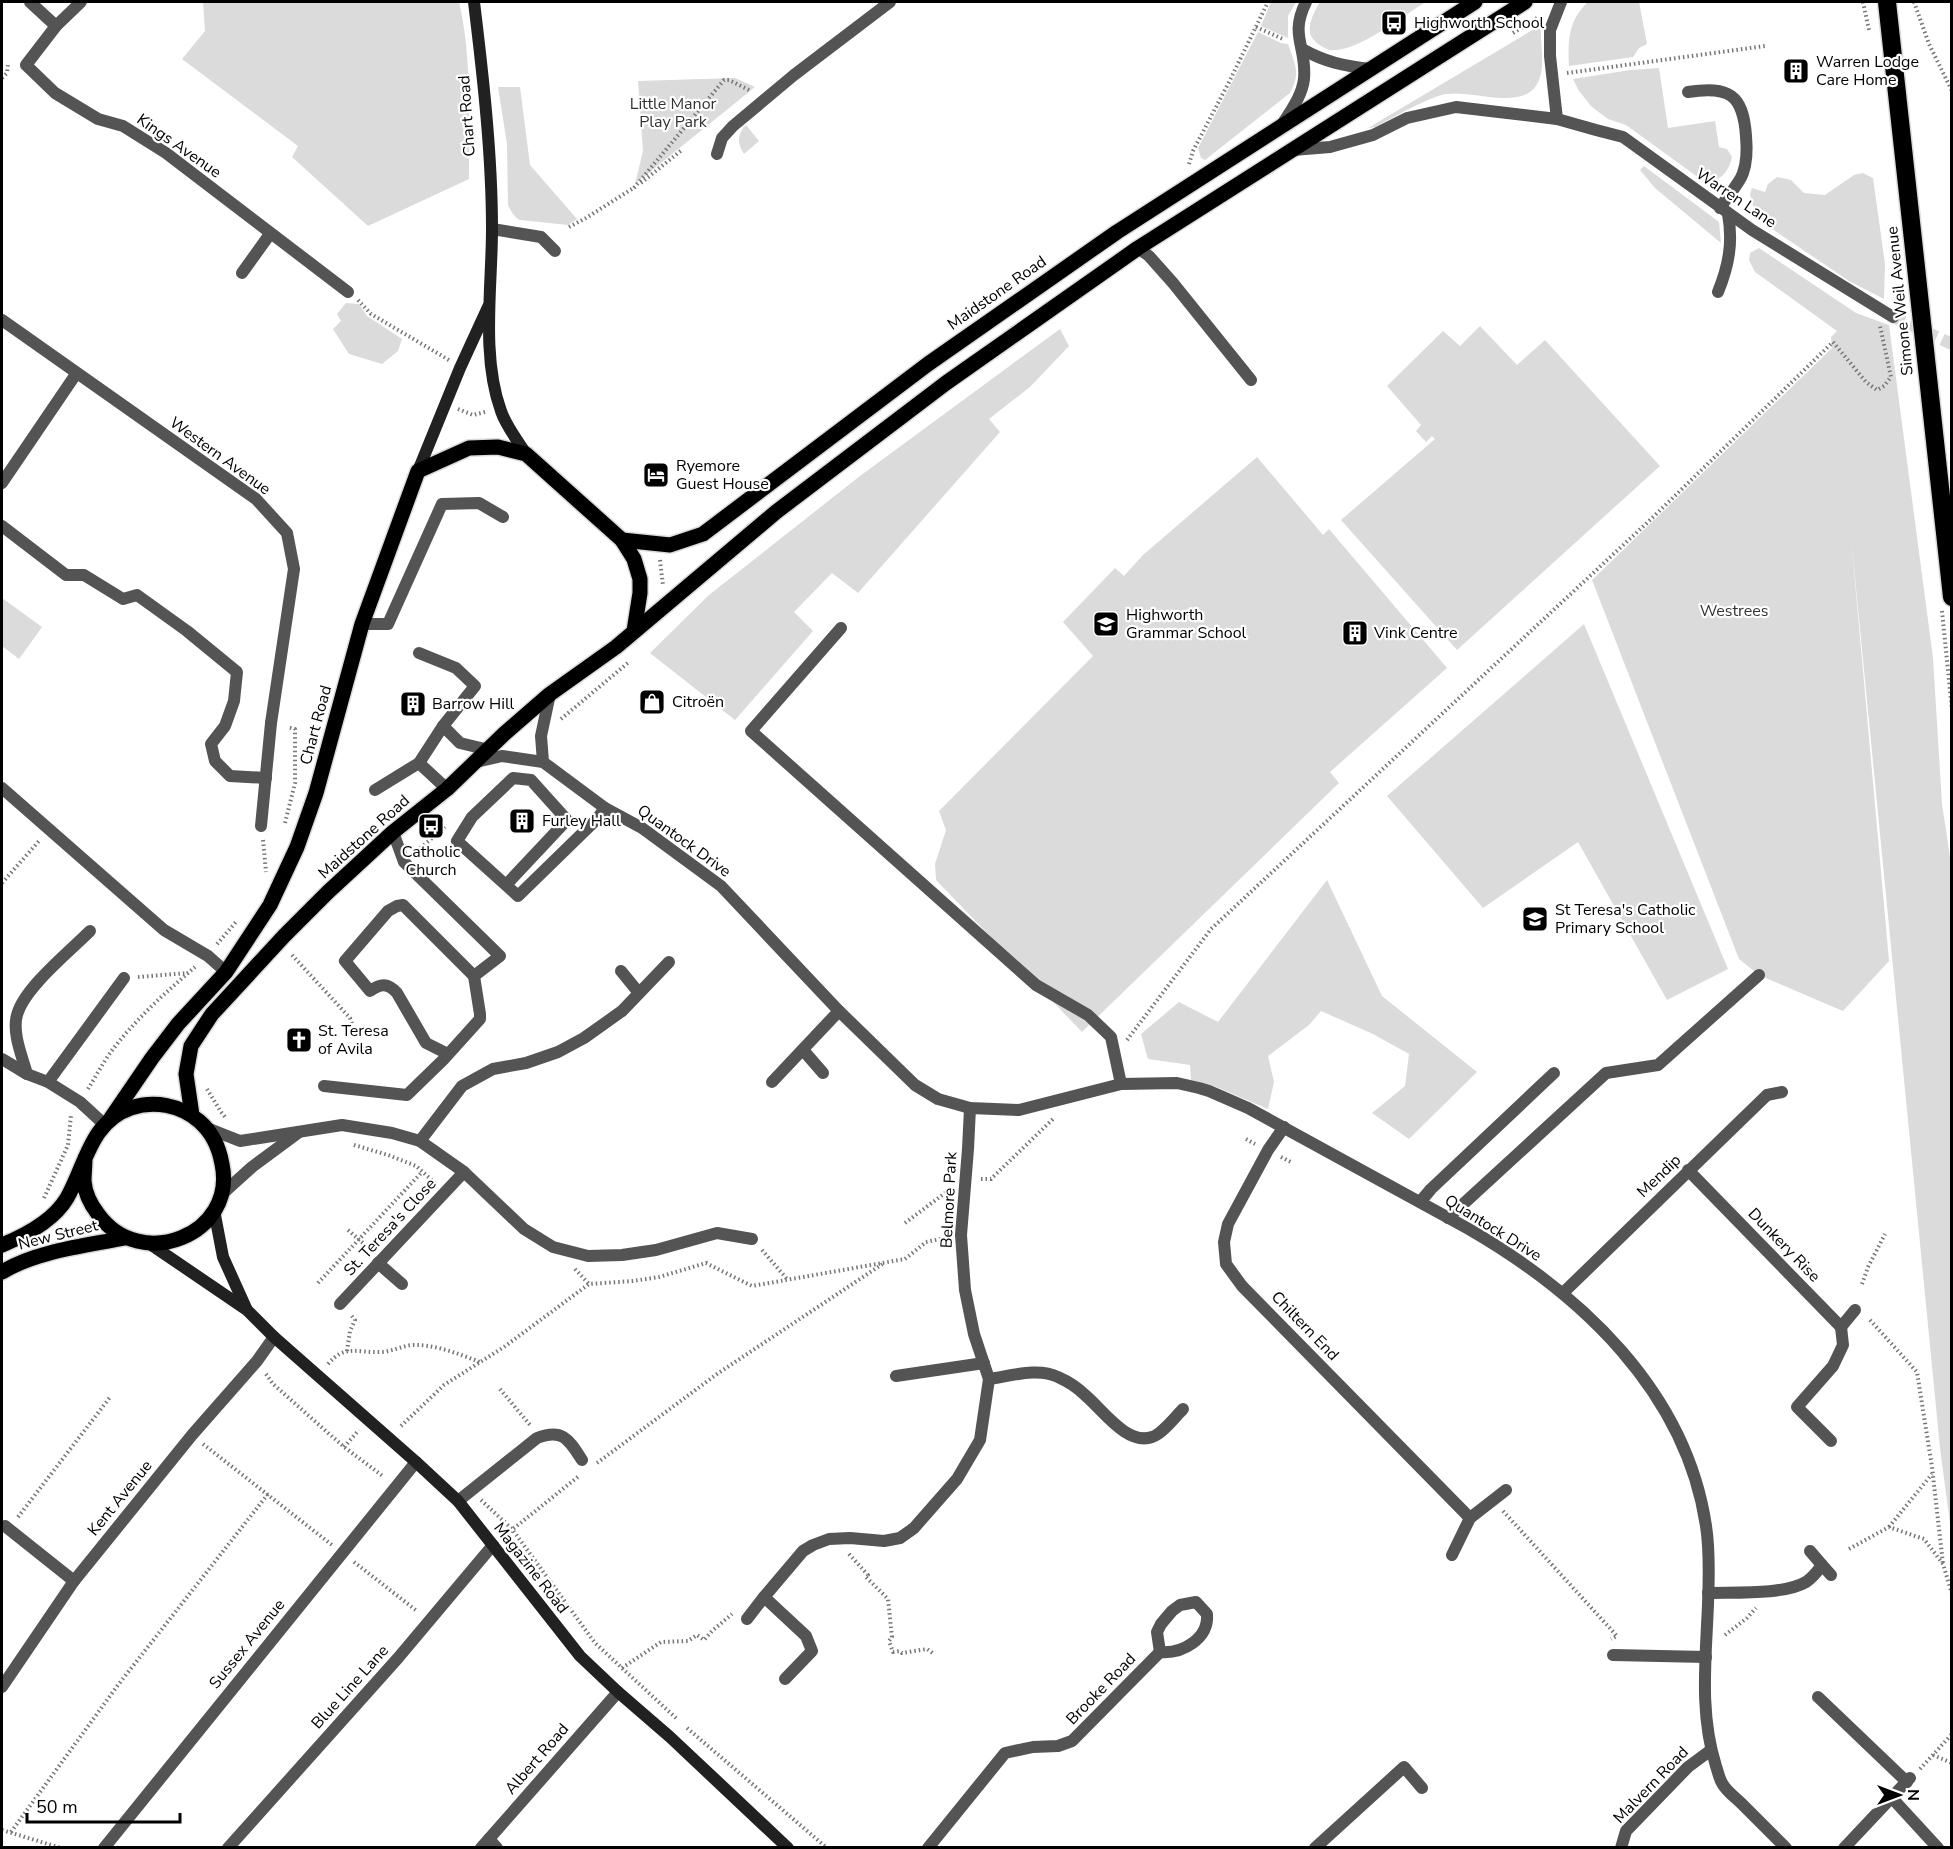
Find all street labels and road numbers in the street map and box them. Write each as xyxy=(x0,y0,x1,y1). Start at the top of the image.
street label: Chart Road xyxy=(453,75,481,157)
street label: Kings Avenue xyxy=(132,109,226,183)
street label: Warren Lane xyxy=(1691,163,1781,233)
street label: Simone Weil Avenue xyxy=(1881,225,1919,377)
street label: Maidstone Road xyxy=(943,251,1051,335)
street label: Western Avenue xyxy=(165,412,275,500)
street label: Chart Road xyxy=(295,683,337,767)
street label: Maidstone Road xyxy=(313,790,415,884)
street label: Quantock Drive xyxy=(633,800,735,882)
street label: Mendip xyxy=(1632,1149,1686,1203)
street label: Belmore Park xyxy=(935,1150,963,1249)
street label: St. Teresa's Close xyxy=(339,1173,441,1281)
street label: Quantock Drive xyxy=(1440,1189,1546,1267)
street label: Dunkery Rise xyxy=(1743,1203,1825,1287)
street label: New Street xyxy=(16,1214,101,1256)
street label: Chiltern End xyxy=(1266,1286,1344,1366)
street label: Kent Avenue xyxy=(83,1455,157,1541)
street label: Magazine Road xyxy=(488,1518,574,1618)
street label: Sussex Avenue xyxy=(204,1594,290,1694)
street label: Blue Line Lane xyxy=(306,1640,394,1734)
street label: Brooke Road xyxy=(1061,1648,1141,1730)
street label: Albert Road xyxy=(500,1719,574,1799)
street label: Malvern Road xyxy=(1609,1742,1693,1828)

